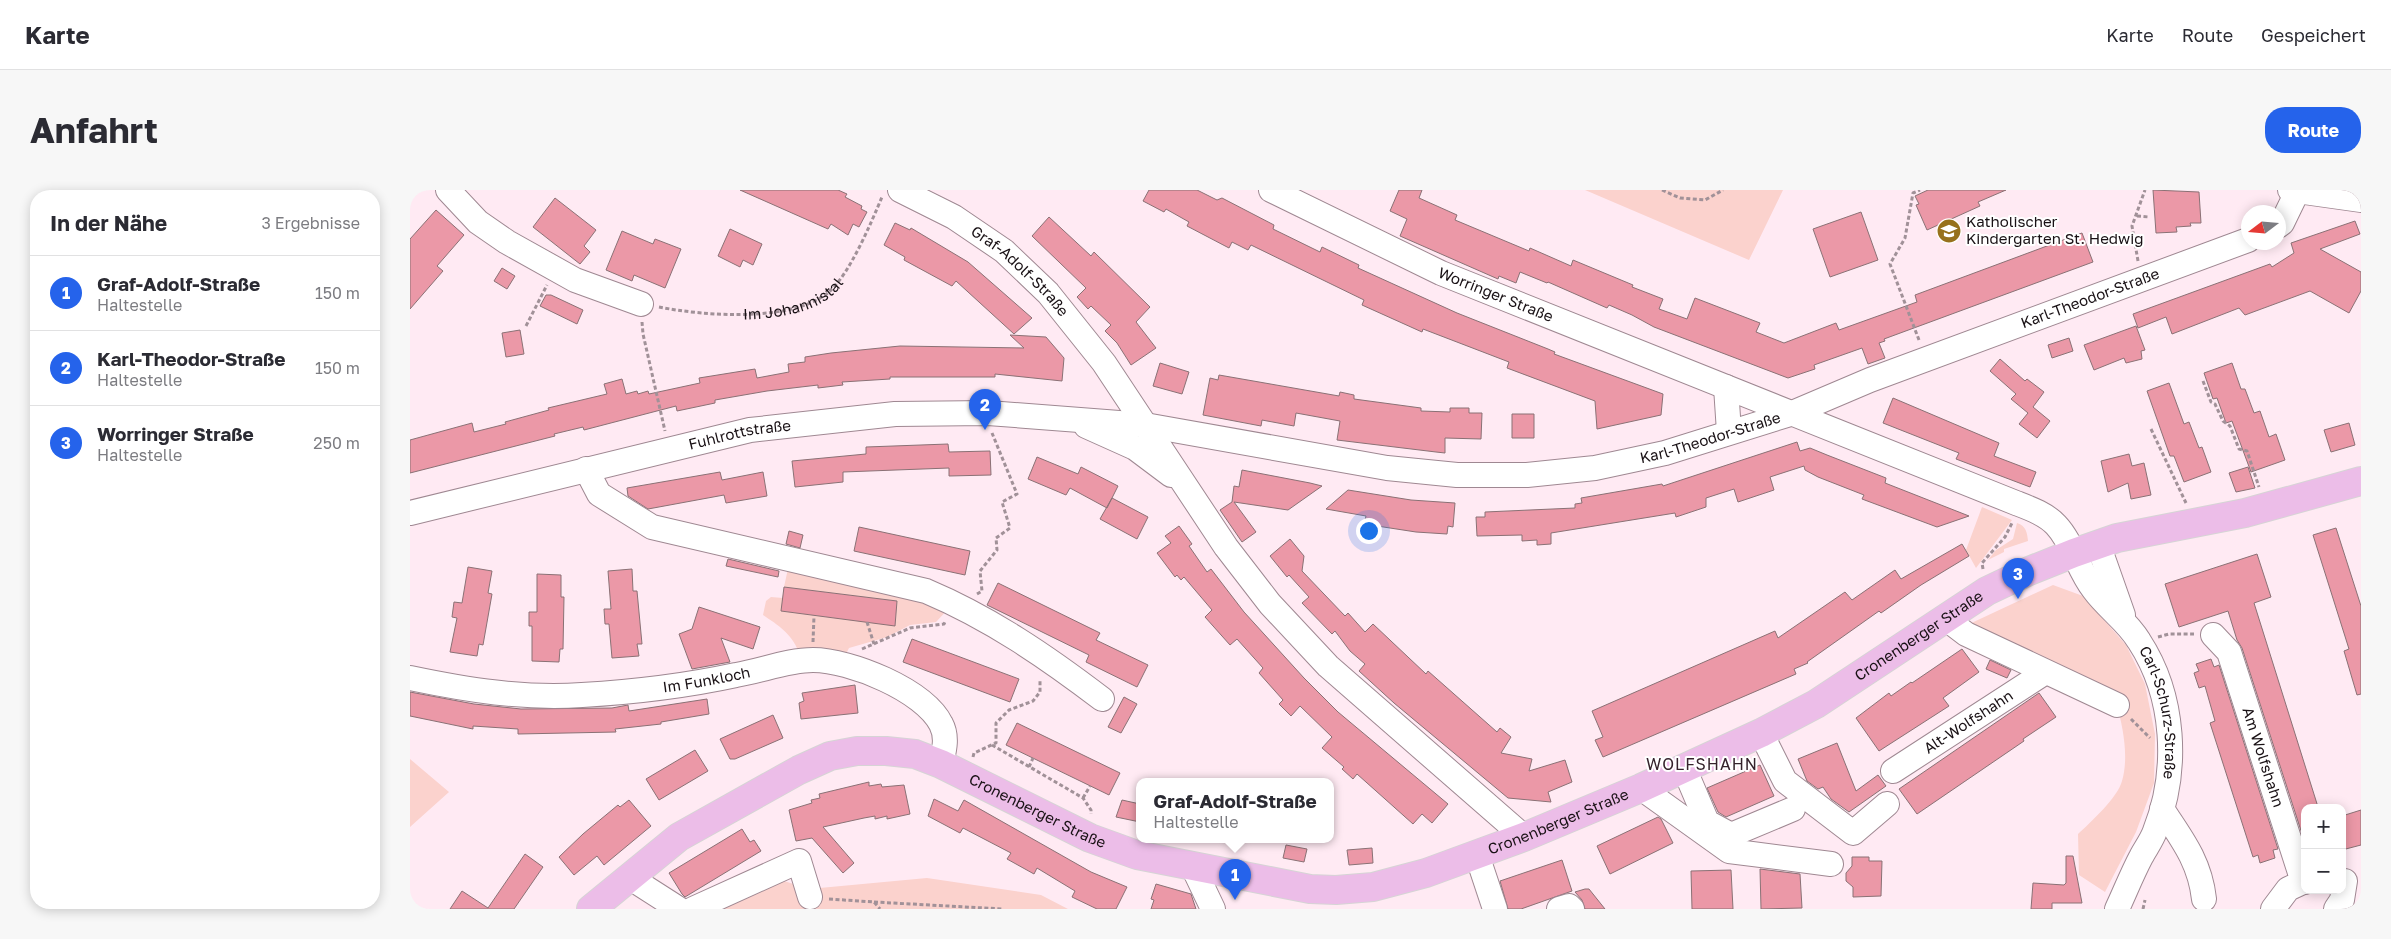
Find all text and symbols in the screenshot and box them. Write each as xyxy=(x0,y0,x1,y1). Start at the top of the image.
text: Karte xyxy=(25,20,90,49)
text: Karte xyxy=(2106,24,2154,46)
text: Route xyxy=(2182,24,2233,46)
text: Gespeichert xyxy=(2261,24,2366,46)
button: Route xyxy=(2265,107,2361,153)
text: Anfahrt xyxy=(30,109,158,151)
north arrow xyxy=(2241,205,2286,250)
text: In der Nähe xyxy=(50,210,167,236)
place label: Katholischer Kindergarten St. Hedwig xyxy=(1966,212,2143,247)
text: 3 Ergebnisse xyxy=(261,213,360,233)
school or university icon: Katholischer Kindergarten St. Hedwig xyxy=(1936,218,1962,244)
street label: Graf-Adolf-Straße xyxy=(968,221,1073,320)
street label: Worringer Straße xyxy=(1436,263,1556,325)
street label: Karl-Theodor-Straße xyxy=(2018,264,2162,331)
text: Graf-Adolf-Straße xyxy=(97,272,260,295)
street label: Im Johannistal xyxy=(743,274,846,323)
text: 1 xyxy=(62,283,70,303)
text: 150 m xyxy=(315,283,360,303)
text: Haltestelle xyxy=(97,295,182,315)
text: Karl-Theodor-Straße xyxy=(97,347,285,370)
text: 2 xyxy=(61,358,71,378)
text: 150 m xyxy=(315,358,360,378)
text: Haltestelle xyxy=(97,370,182,390)
pin: 2 xyxy=(969,389,1001,430)
street label: Karl-Theodor-Straße xyxy=(1638,407,1783,466)
street label: Fuhlrottstraße xyxy=(686,416,792,453)
text: Worringer Straße xyxy=(97,422,254,445)
text: 3 xyxy=(61,433,71,453)
text: 250 m xyxy=(313,433,360,453)
text: Haltestelle xyxy=(97,445,182,465)
your location xyxy=(1356,518,1382,544)
pin: 3 xyxy=(2002,558,2034,599)
street label: Cronenberger Straße xyxy=(1851,586,1986,684)
street label: Carl-Schurz-Straße xyxy=(2136,643,2180,781)
street label: Im Funkloch xyxy=(662,662,752,695)
street label: Alt-Wolfshahn xyxy=(1920,686,2016,757)
street label: Am Wolfshahn xyxy=(2239,705,2288,809)
district label: WOLFSHAHN xyxy=(1646,754,1758,774)
street label: Cronenberger Straße xyxy=(966,769,1109,851)
popup xyxy=(1136,778,1334,843)
street label: Cronenberger Straße xyxy=(1485,784,1631,858)
text: Graf-Adolf-Straße xyxy=(1153,789,1317,812)
map controls xyxy=(2301,804,2346,894)
button: + xyxy=(2301,804,2346,849)
text: Haltestelle xyxy=(1153,812,1239,832)
button: − xyxy=(2301,849,2346,894)
pin: 1 xyxy=(1219,859,1251,900)

